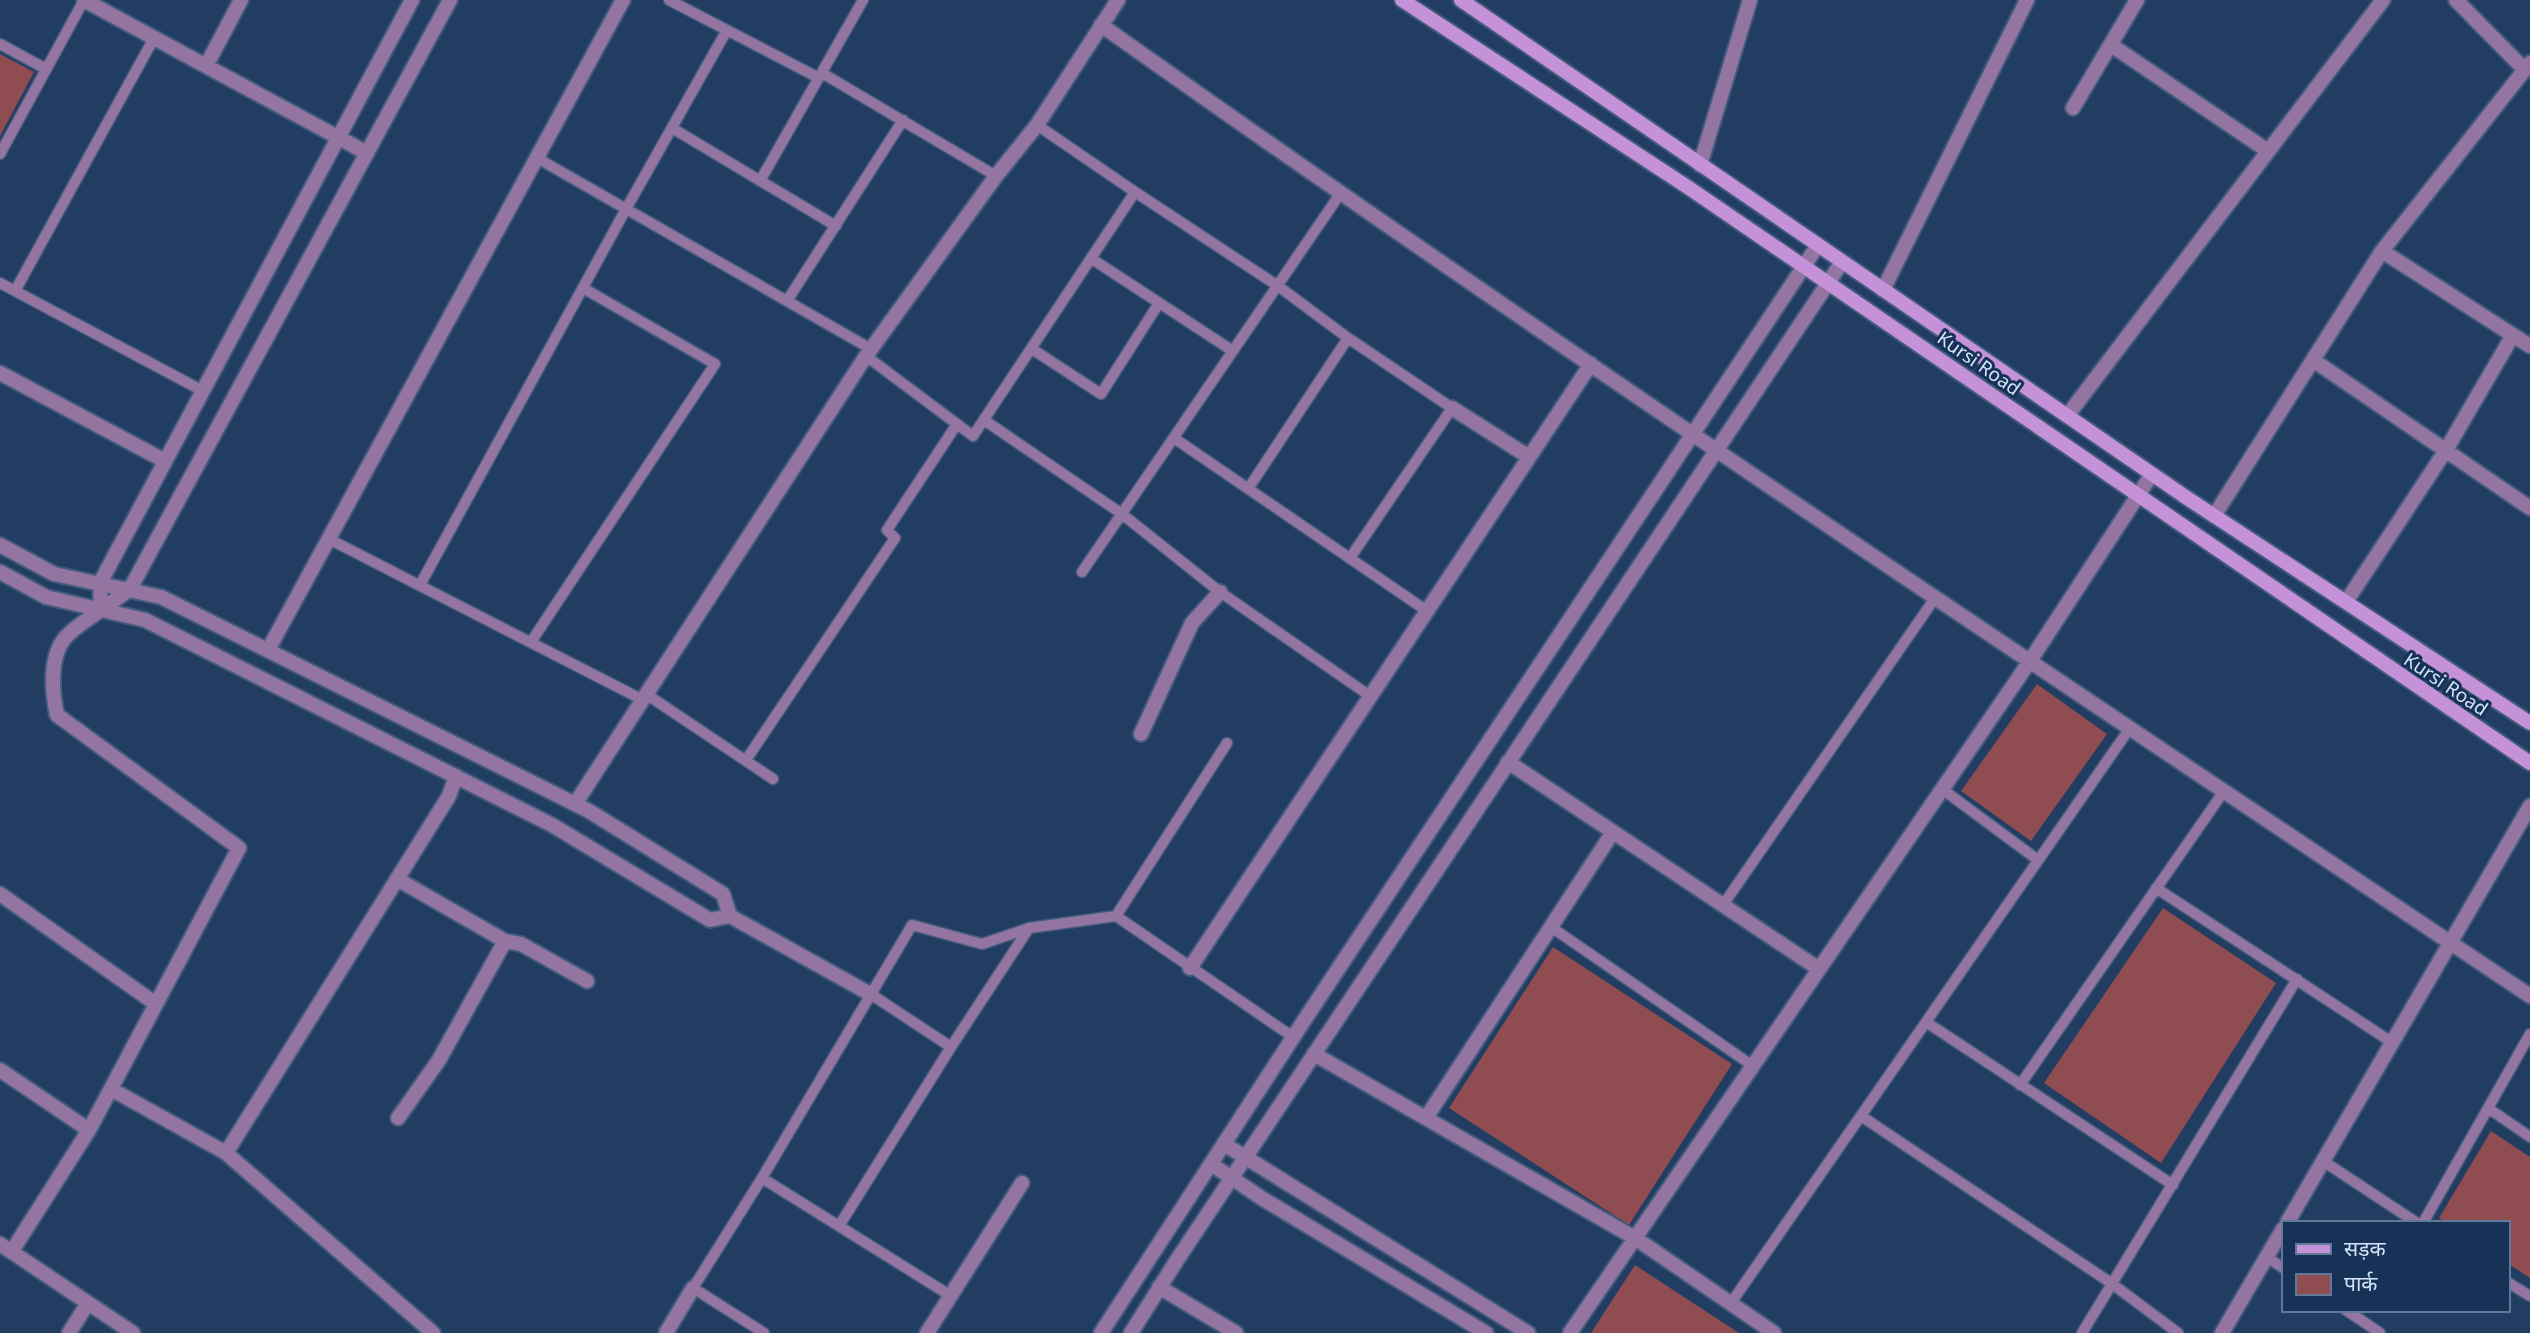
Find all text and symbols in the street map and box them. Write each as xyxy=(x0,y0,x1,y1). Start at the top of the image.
street label: Kursi Road xyxy=(1932,325,2026,401)
street label: Kursi Road xyxy=(2399,646,2493,722)
legend xyxy=(2282,1221,2509,1312)
text: सड़क xyxy=(2344,1234,2386,1262)
text: पार्क xyxy=(2344,1269,2378,1297)

